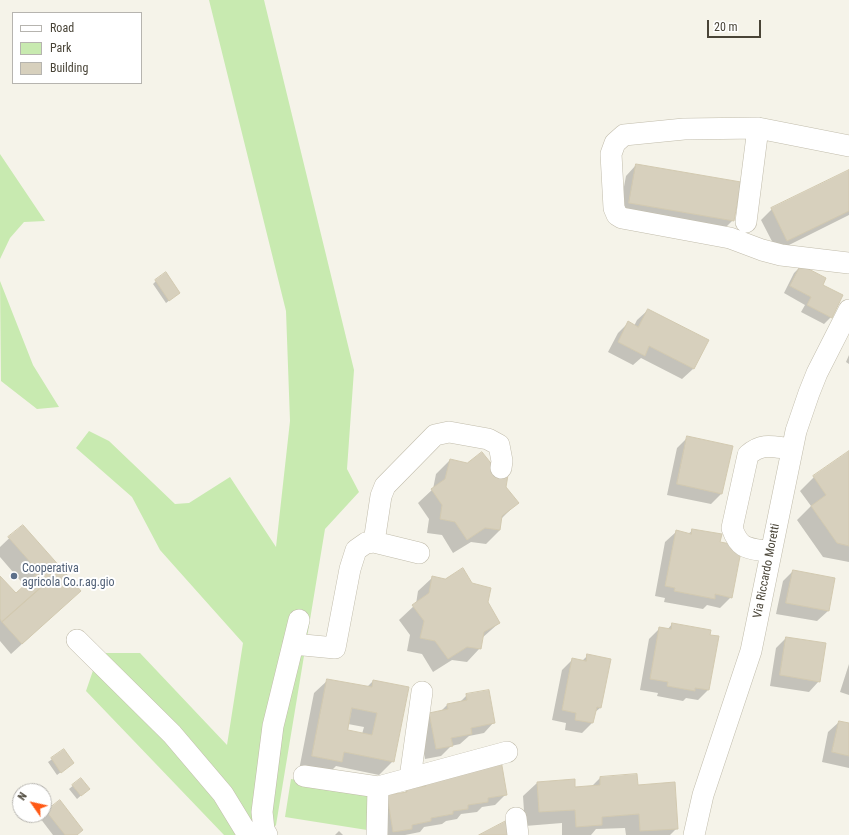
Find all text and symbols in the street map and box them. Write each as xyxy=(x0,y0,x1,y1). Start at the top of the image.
legend xyxy=(12,12,142,84)
scale bar xyxy=(709,12,763,38)
text: 20 m xyxy=(714,20,738,34)
text: Road xyxy=(50,21,74,35)
text: Park xyxy=(50,41,71,55)
text: Building xyxy=(50,61,88,75)
street label: Via Riccardo Moretti xyxy=(751,522,783,620)
place label: Cooperativa agricola Co.r.ag.gio xyxy=(22,562,115,590)
marker: Cooperativa agricola Co.r.ag.gio xyxy=(9,571,19,581)
north arrow xyxy=(12,783,52,823)
text: N xyxy=(15,790,30,803)

